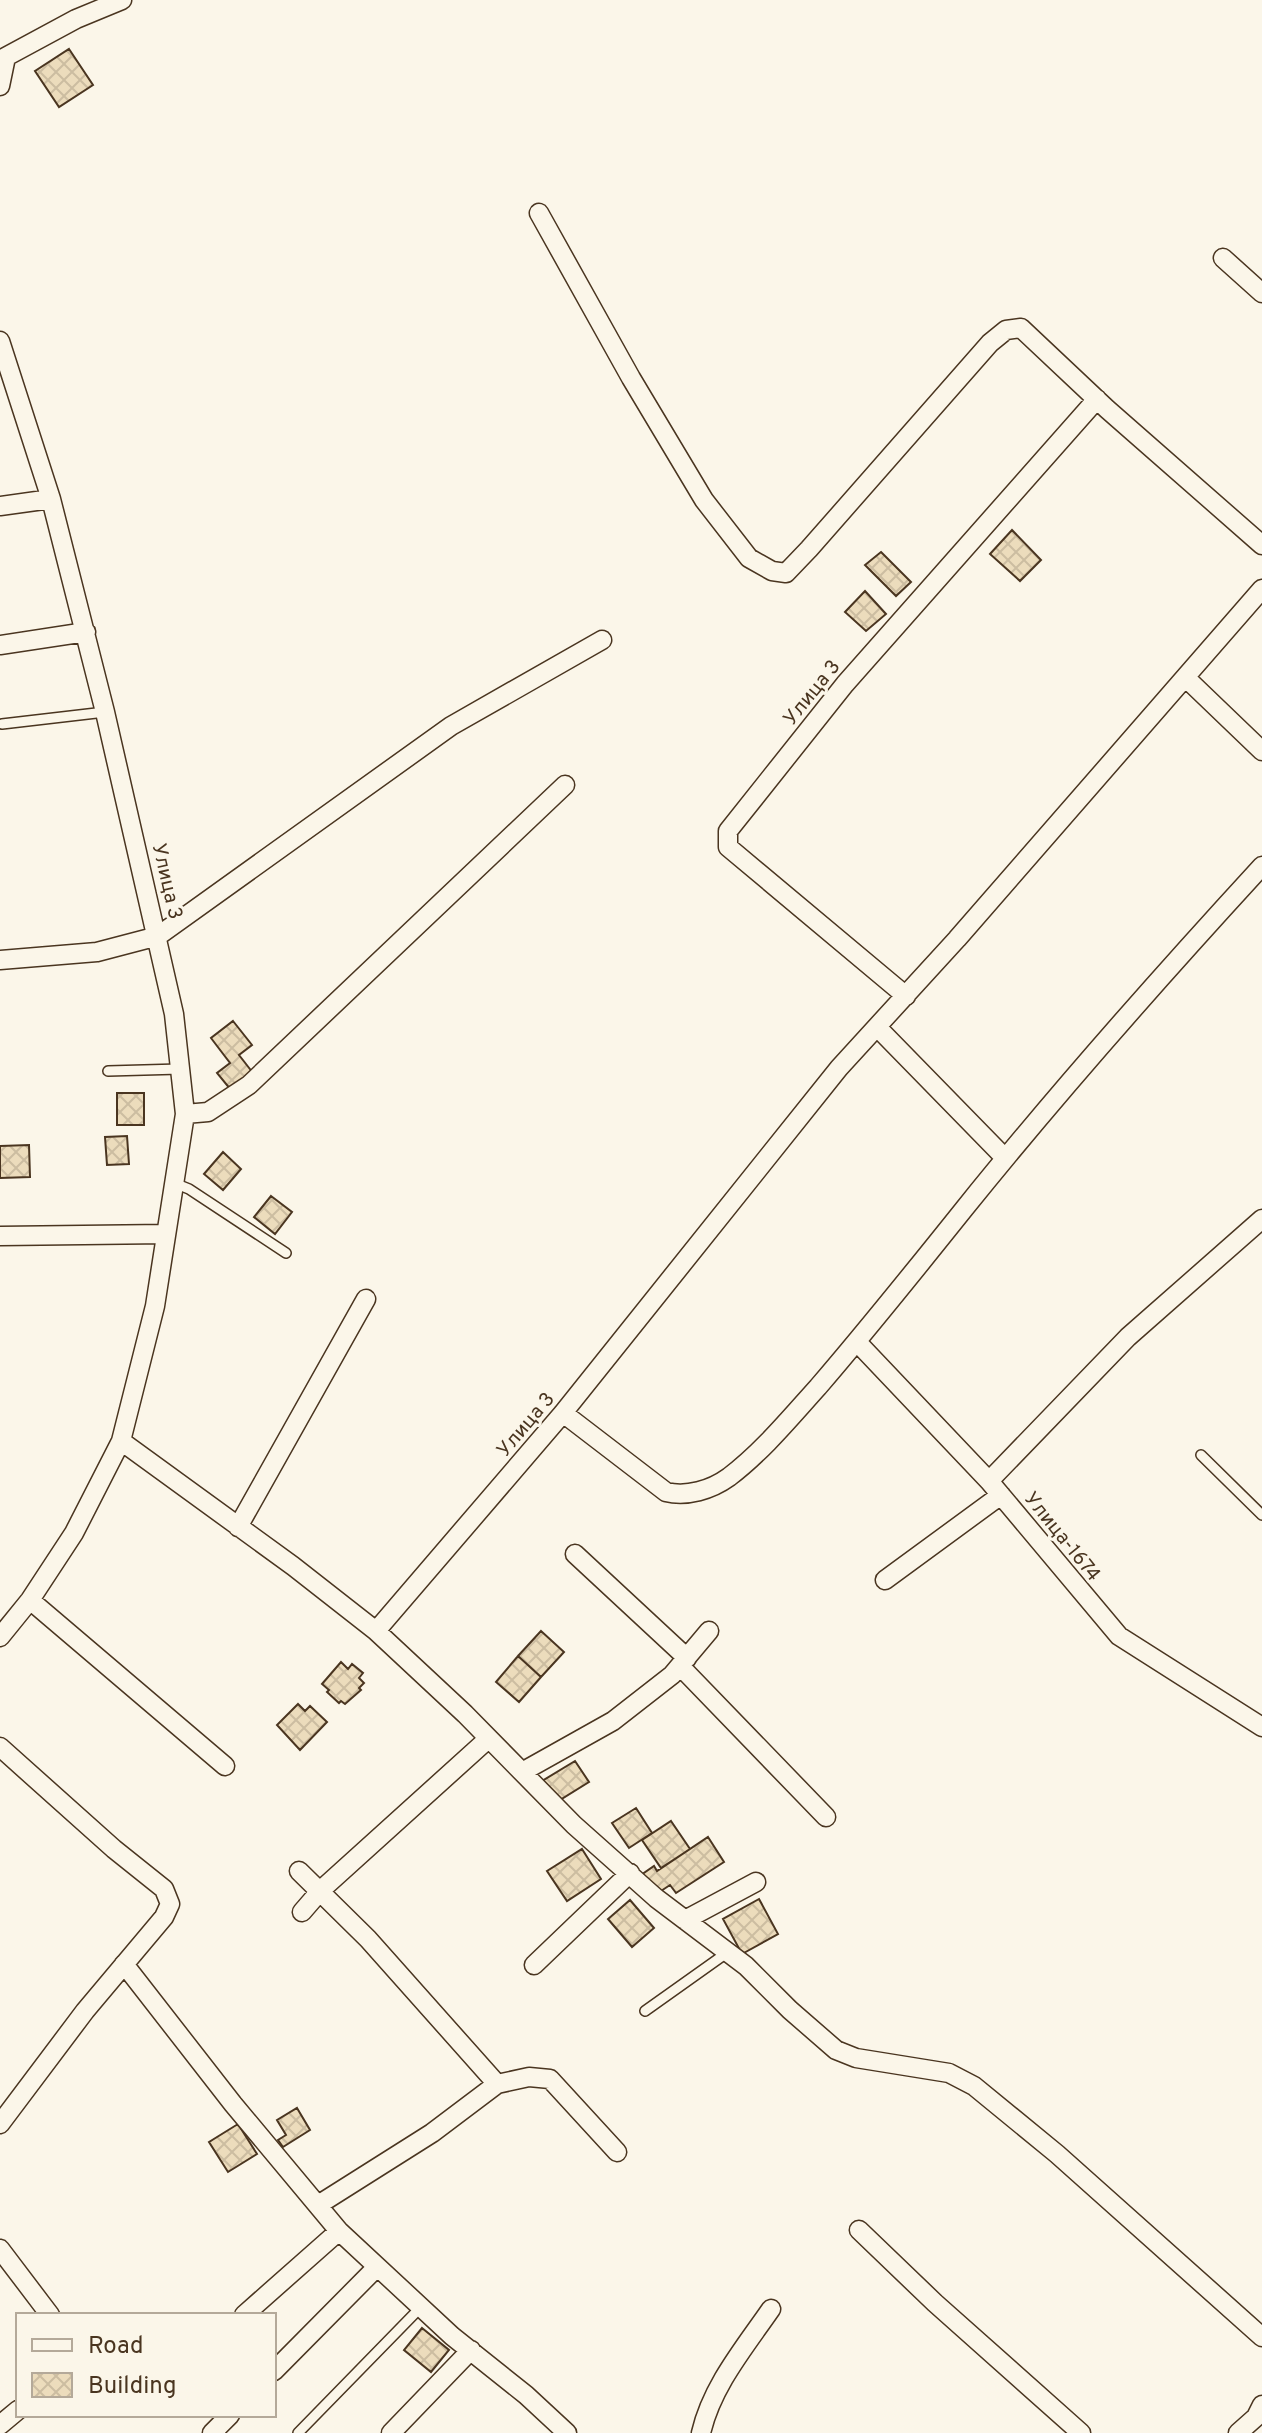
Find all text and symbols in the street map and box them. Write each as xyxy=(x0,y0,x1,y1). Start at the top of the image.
street label: Улица 3 xyxy=(778,655,847,731)
street label: Улица 3 xyxy=(145,841,187,922)
street label: Улица 3 xyxy=(492,1387,561,1463)
street label: Улица-1674 xyxy=(1017,1487,1106,1588)
legend xyxy=(16,2313,276,2417)
text: Road xyxy=(88,2332,144,2362)
text: Building xyxy=(88,2372,177,2402)

